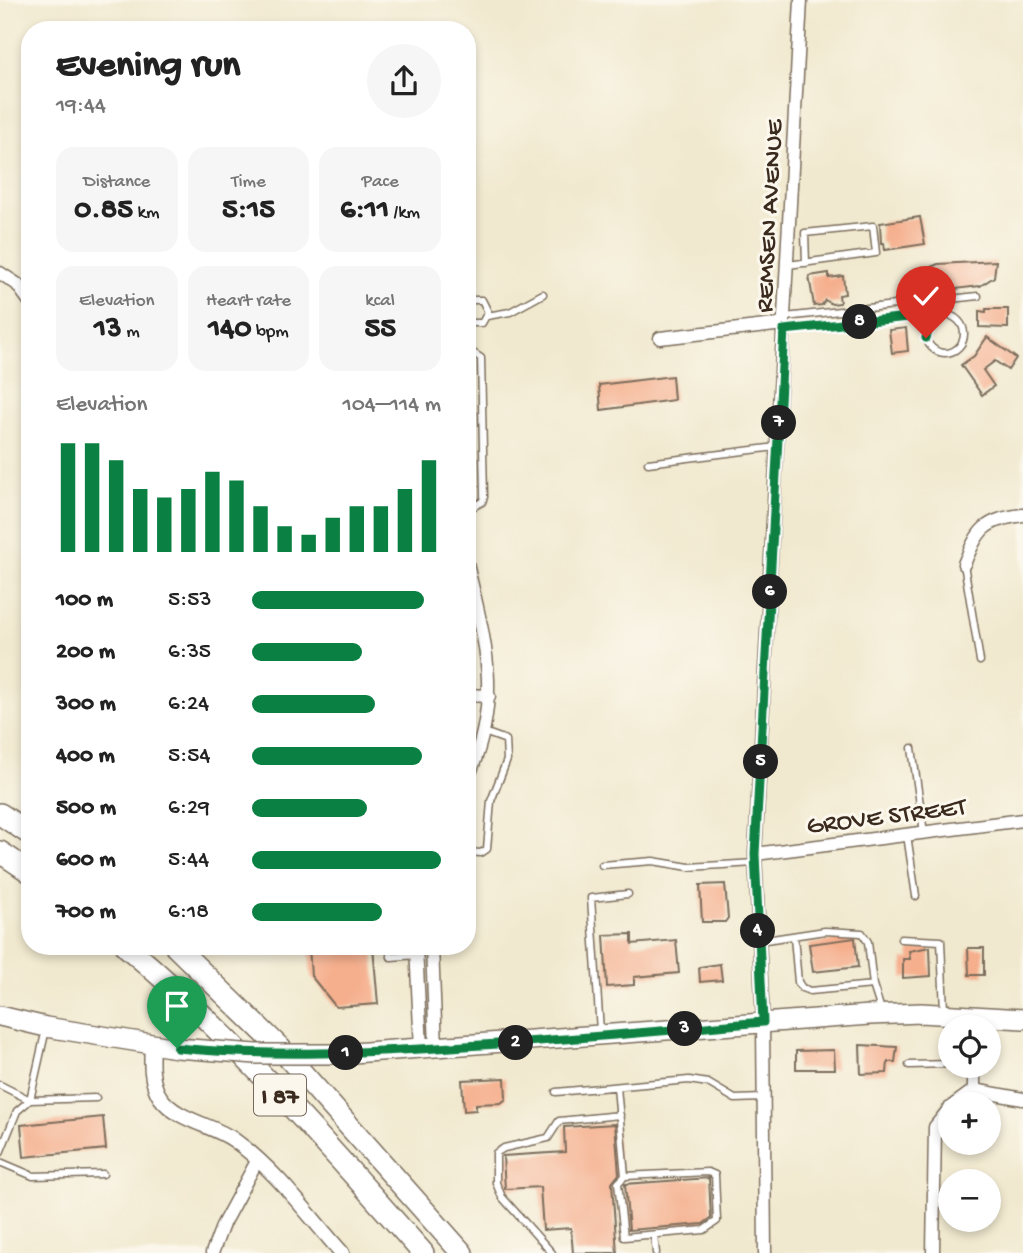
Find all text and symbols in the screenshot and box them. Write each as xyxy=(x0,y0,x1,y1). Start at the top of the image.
button: share xyxy=(367,44,441,118)
text: Evening run xyxy=(56,45,240,89)
text: 19:44 xyxy=(56,93,106,120)
street label: REMSEN AVENUE xyxy=(751,118,792,314)
text: Distance xyxy=(83,171,150,194)
text: Time xyxy=(231,171,266,194)
text: Pace xyxy=(362,171,399,194)
text: 0.85 xyxy=(74,194,133,229)
text: 5:15 xyxy=(222,194,275,229)
text: 6:11 xyxy=(340,194,389,229)
text: km xyxy=(133,202,159,225)
text: /km xyxy=(389,202,420,225)
pin xyxy=(896,266,956,338)
icon: check xyxy=(907,277,945,315)
text: Elevation xyxy=(79,290,155,313)
text: Heart rate xyxy=(206,290,291,313)
text: kcal xyxy=(365,290,395,313)
pin: 8 xyxy=(842,304,878,340)
text: 8 xyxy=(854,310,865,333)
text: 13 xyxy=(94,313,122,348)
text: 140 xyxy=(208,313,251,348)
text: 55 xyxy=(364,313,396,348)
text: m xyxy=(122,321,140,344)
text: bpm xyxy=(251,321,289,344)
text: Elevation xyxy=(56,392,147,419)
text: 104–114 m xyxy=(342,392,441,419)
pin: 7 xyxy=(762,406,796,440)
text: 7 xyxy=(774,411,783,434)
pin: 6 xyxy=(752,574,788,610)
text: 6 xyxy=(765,580,774,603)
text: 100 m xyxy=(56,587,113,614)
text: 5:53 xyxy=(168,587,211,614)
text: 200 m xyxy=(56,639,115,666)
text: 6:35 xyxy=(168,639,211,666)
text: 300 m xyxy=(56,691,116,718)
text: 6:24 xyxy=(168,691,209,718)
text: 400 m xyxy=(56,743,115,770)
text: 5:54 xyxy=(168,743,210,770)
pin: 5 xyxy=(744,744,778,780)
text: 5 xyxy=(756,750,766,773)
street label: GROVE STREET xyxy=(805,793,969,844)
text: 500 m xyxy=(56,795,116,822)
text: 6:29 xyxy=(168,795,210,822)
text: 600 m xyxy=(56,847,116,874)
text: 5:44 xyxy=(168,847,209,874)
text: 700 m xyxy=(56,899,116,926)
text: 6:18 xyxy=(168,899,209,926)
pin: 4 xyxy=(740,914,776,948)
text: 4 xyxy=(753,919,762,942)
pin xyxy=(147,976,207,1048)
icon: arrive xyxy=(158,987,196,1025)
pin: 3 xyxy=(668,1012,702,1046)
map controls xyxy=(938,1015,1001,1232)
button: locate xyxy=(938,1015,1001,1078)
text: 3 xyxy=(680,1017,689,1040)
pin: 2 xyxy=(498,1026,534,1060)
text: 2 xyxy=(511,1031,520,1054)
pin: 1 xyxy=(328,1036,364,1070)
text: 1 xyxy=(342,1041,349,1064)
road number: I 87 xyxy=(254,1074,306,1115)
button: + xyxy=(938,1092,1001,1155)
button: − xyxy=(938,1169,1001,1232)

